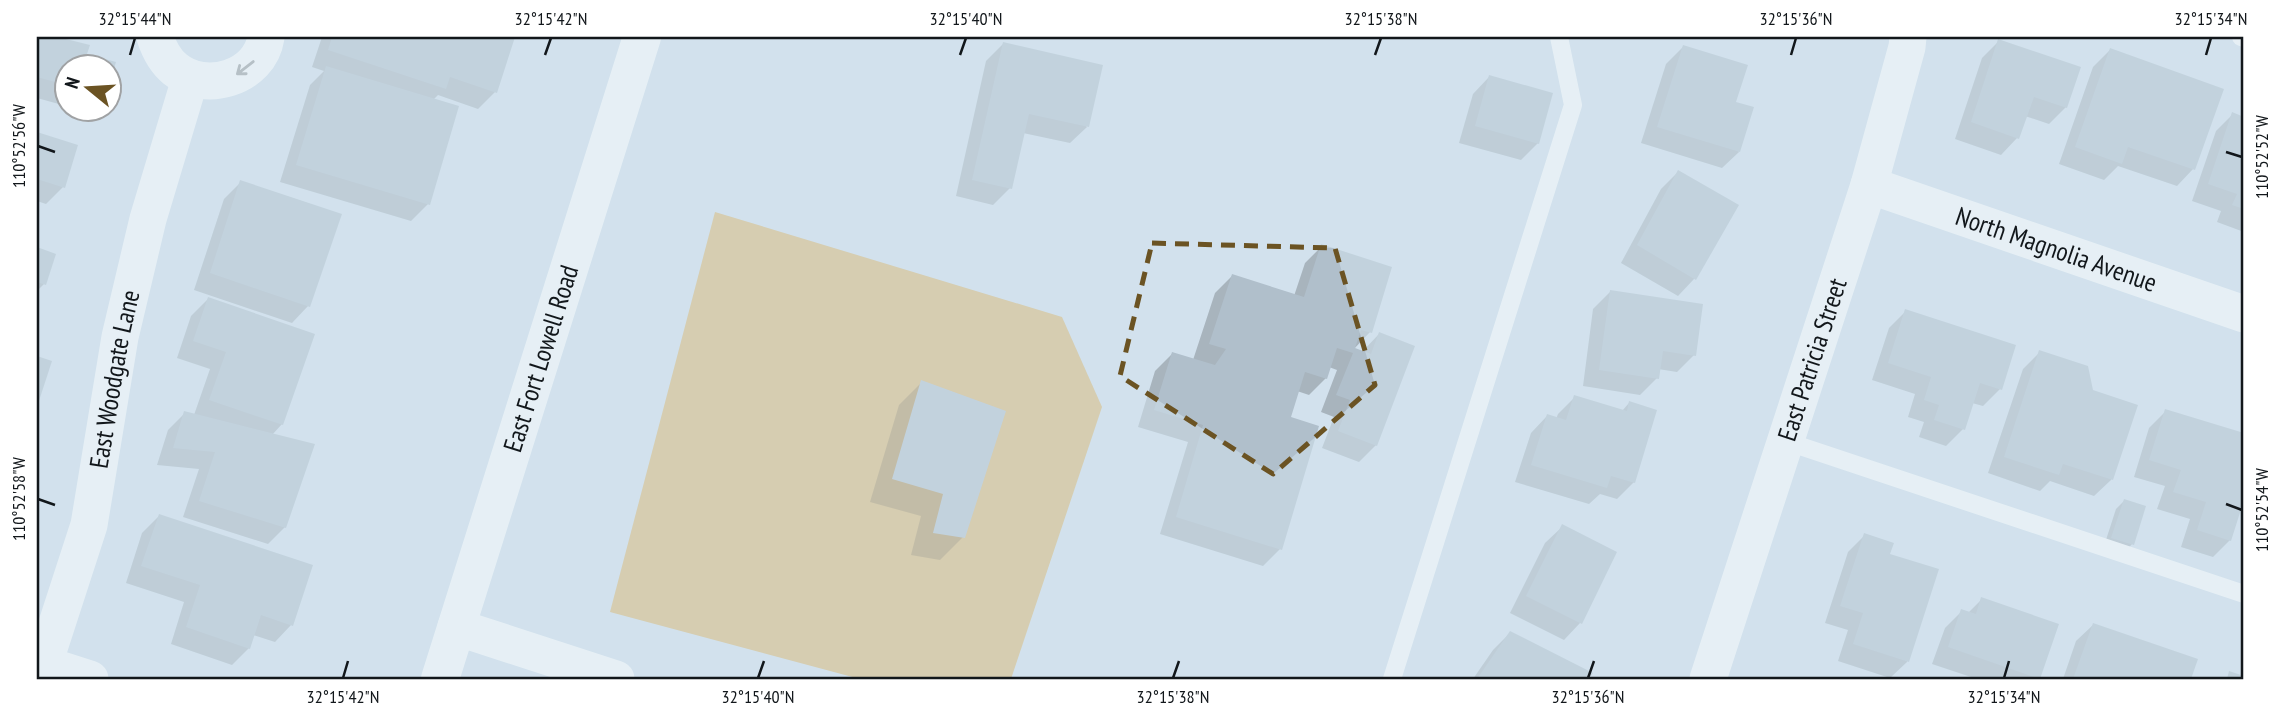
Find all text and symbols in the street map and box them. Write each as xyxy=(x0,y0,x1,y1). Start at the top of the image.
text: 32°15'44"N xyxy=(99,7,171,30)
text: 32°15'42"N xyxy=(515,7,587,30)
text: 32°15'40"N xyxy=(930,7,1002,30)
text: 32°15'38"N xyxy=(1345,7,1417,30)
text: 32°15'36"N xyxy=(1760,7,1832,30)
text: 32°15'34"N xyxy=(2175,7,2247,30)
north arrow xyxy=(52,52,122,122)
one-way arrow xyxy=(236,61,254,76)
text: N xyxy=(59,74,85,91)
text: 110°52'56"W xyxy=(7,104,30,188)
text: 110°52'52"W xyxy=(2250,115,2273,199)
street label: North Magnolia Avenue xyxy=(1951,199,2161,299)
street label: East Fort Lowell Road xyxy=(496,261,585,456)
street label: East Patricia Street xyxy=(1770,274,1854,445)
street label: East Woodgate Lane xyxy=(82,286,147,471)
text: 110°52'58"W xyxy=(7,457,30,541)
text: 110°52'54"W xyxy=(2250,468,2273,552)
text: 32°15'42"N xyxy=(307,685,379,708)
text: 32°15'40"N xyxy=(722,685,794,708)
text: 32°15'38"N xyxy=(1137,685,1209,708)
text: 32°15'36"N xyxy=(1552,685,1624,708)
text: 32°15'34"N xyxy=(1968,685,2040,708)

